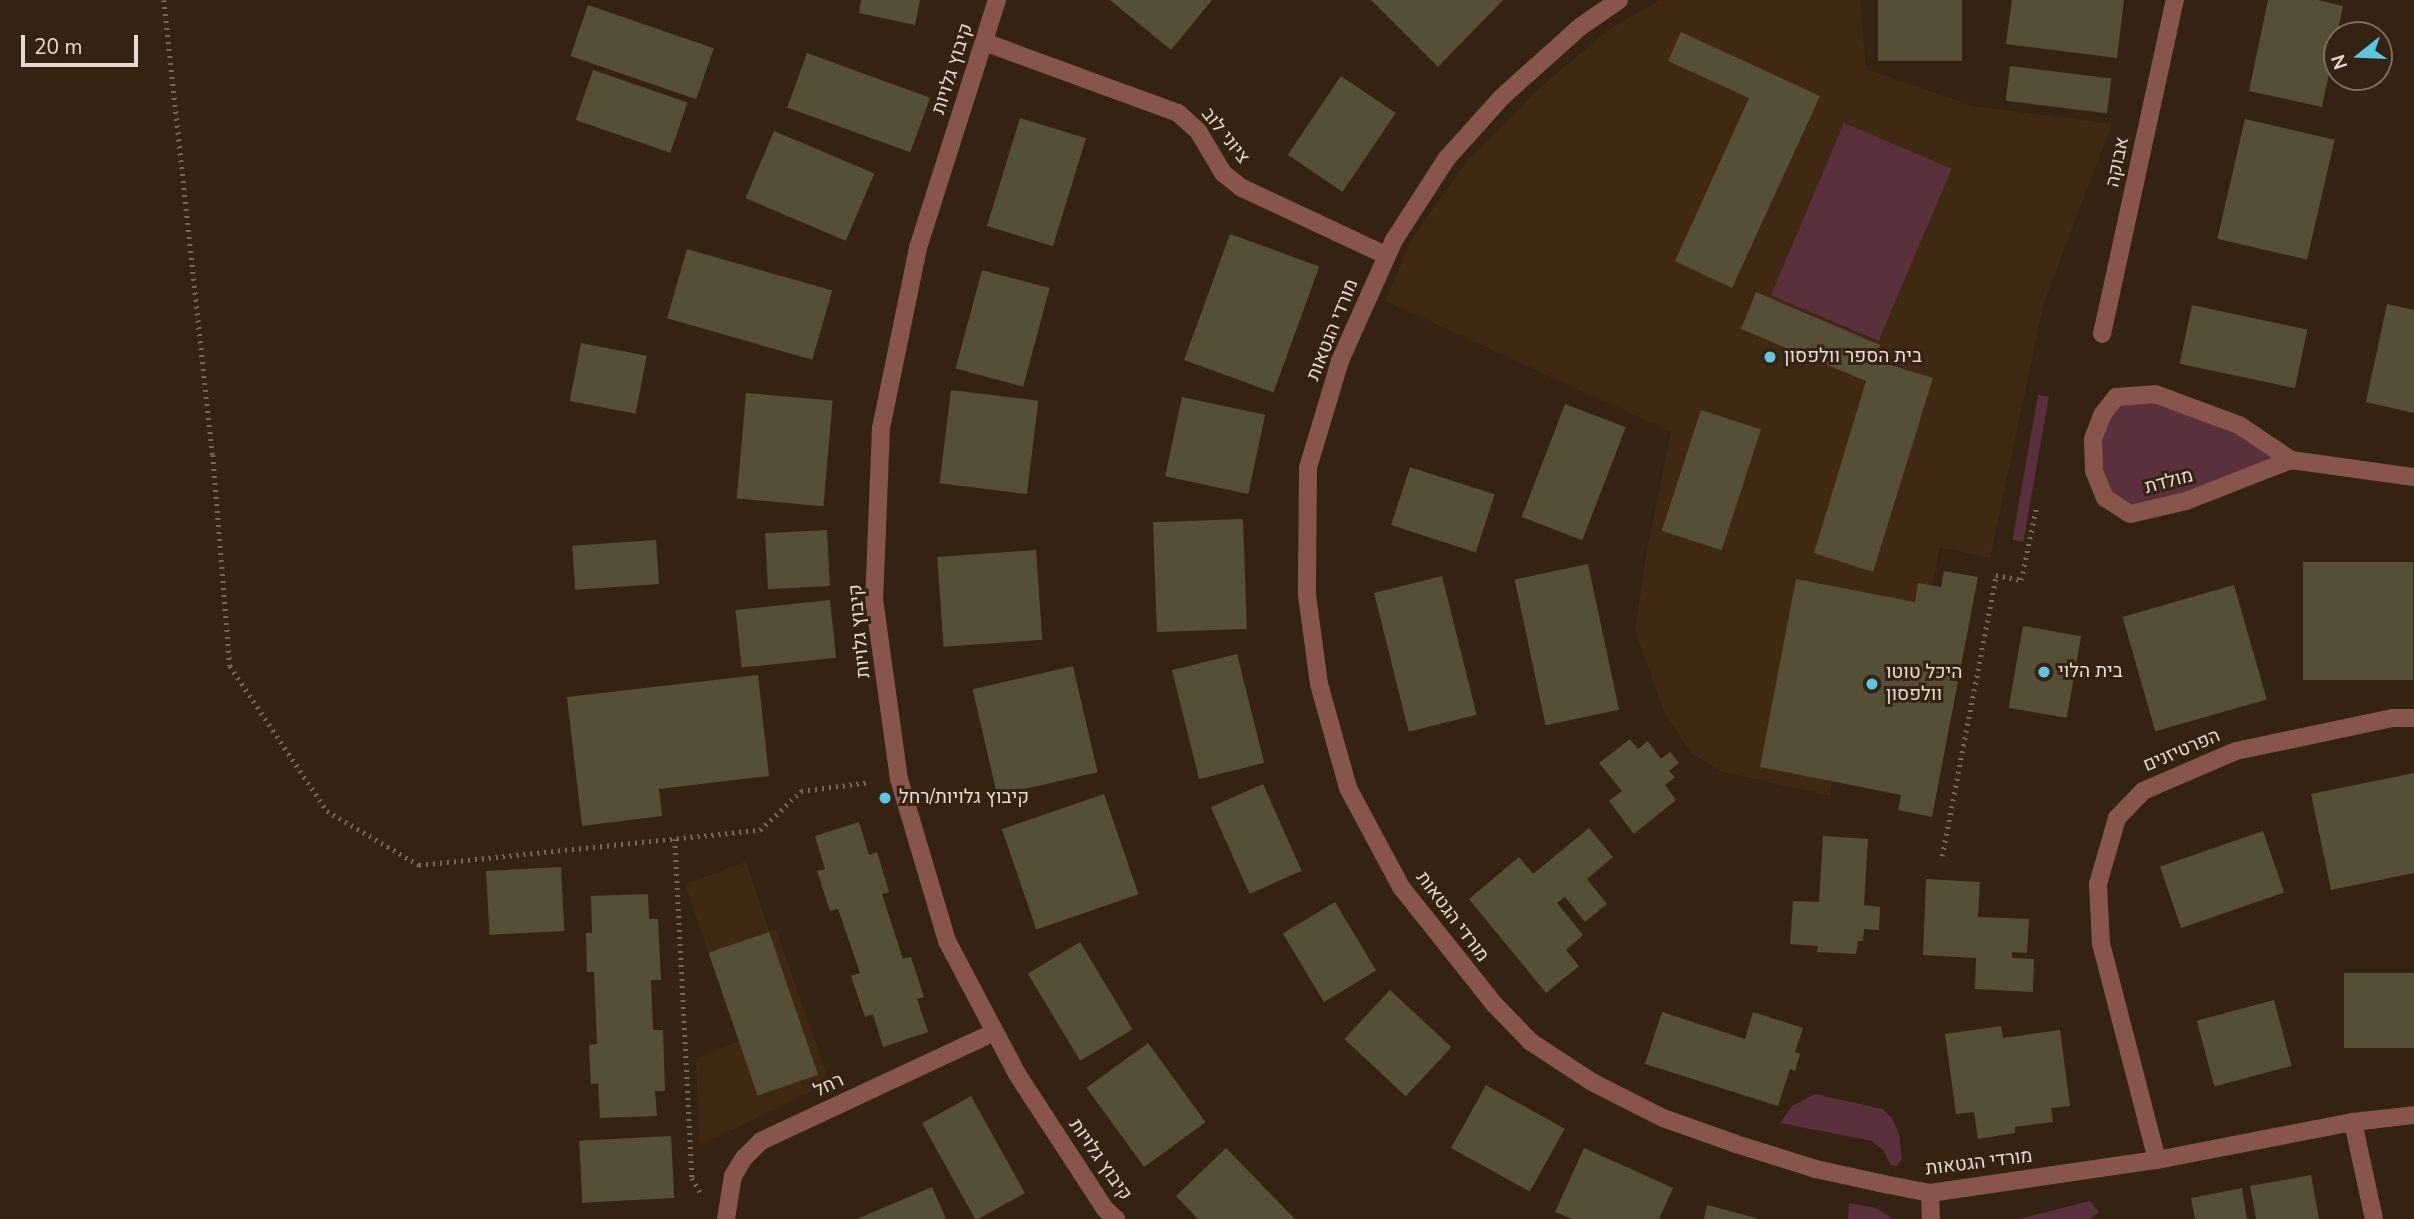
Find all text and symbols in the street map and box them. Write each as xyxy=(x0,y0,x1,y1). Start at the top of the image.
scale bar xyxy=(24,21,142,65)
street label: קיבוץ גלויות xyxy=(928,21,978,117)
north arrow xyxy=(2323,21,2393,91)
text: 20 m xyxy=(34,33,83,61)
text: N xyxy=(2325,51,2354,73)
street label: ציוני לוב xyxy=(1196,104,1254,168)
street label: אבוקה xyxy=(2102,135,2134,189)
street label: מורדי הגטאות xyxy=(1302,276,1364,384)
place label: בית הספר וולפסון xyxy=(1784,346,1922,368)
marker: בית הספר וולפסון xyxy=(1762,349,1778,365)
street label: מולדת xyxy=(2142,465,2196,499)
street label: קיבוץ גלויות xyxy=(845,583,875,679)
place label: בית הלוי xyxy=(2058,661,2123,683)
place label: היכל טוטו וולפסון xyxy=(1886,662,1962,706)
marker: בית הלוי xyxy=(2036,664,2052,680)
marker: היכל טוטו וולפסון xyxy=(1864,676,1880,692)
street label: הפרטיזנים xyxy=(2140,725,2224,777)
place label: קיבוץ גלויות/רחל xyxy=(899,787,1029,809)
marker: קיבוץ גלויות/רחל xyxy=(877,790,893,806)
street label: מורדי הגטאות xyxy=(1411,867,1493,967)
street label: רחל xyxy=(810,1069,848,1103)
street label: קיבוץ גלויות xyxy=(1064,1115,1136,1205)
street label: מורדי הגטאות xyxy=(1924,1145,2034,1181)

